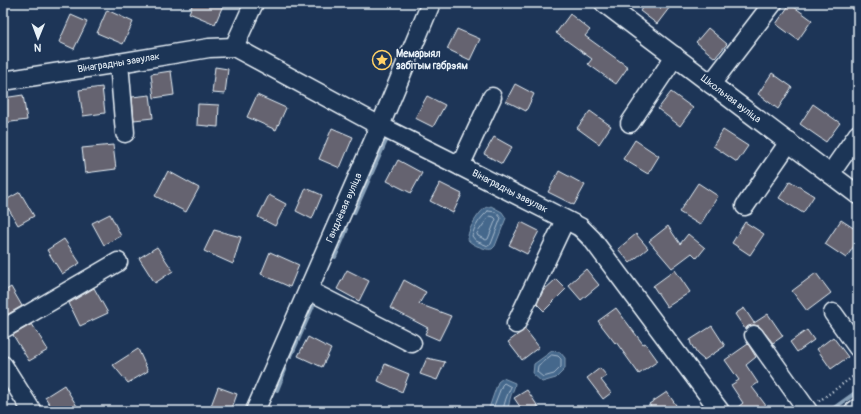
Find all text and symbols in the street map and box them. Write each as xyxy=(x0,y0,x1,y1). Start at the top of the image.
north arrow xyxy=(18,18,58,58)
text: N xyxy=(33,41,42,54)
place label: Мемарыял забітым габрэям xyxy=(396,48,468,72)
place icon: Мемарыял забітым габрэям xyxy=(371,49,393,71)
street label: Вінаградны завулак xyxy=(77,50,161,75)
street label: Школьная вуліца xyxy=(698,72,764,126)
street label: Вінаградны завулак xyxy=(470,167,550,216)
street label: Гандлёвая вуліца xyxy=(324,171,365,244)

